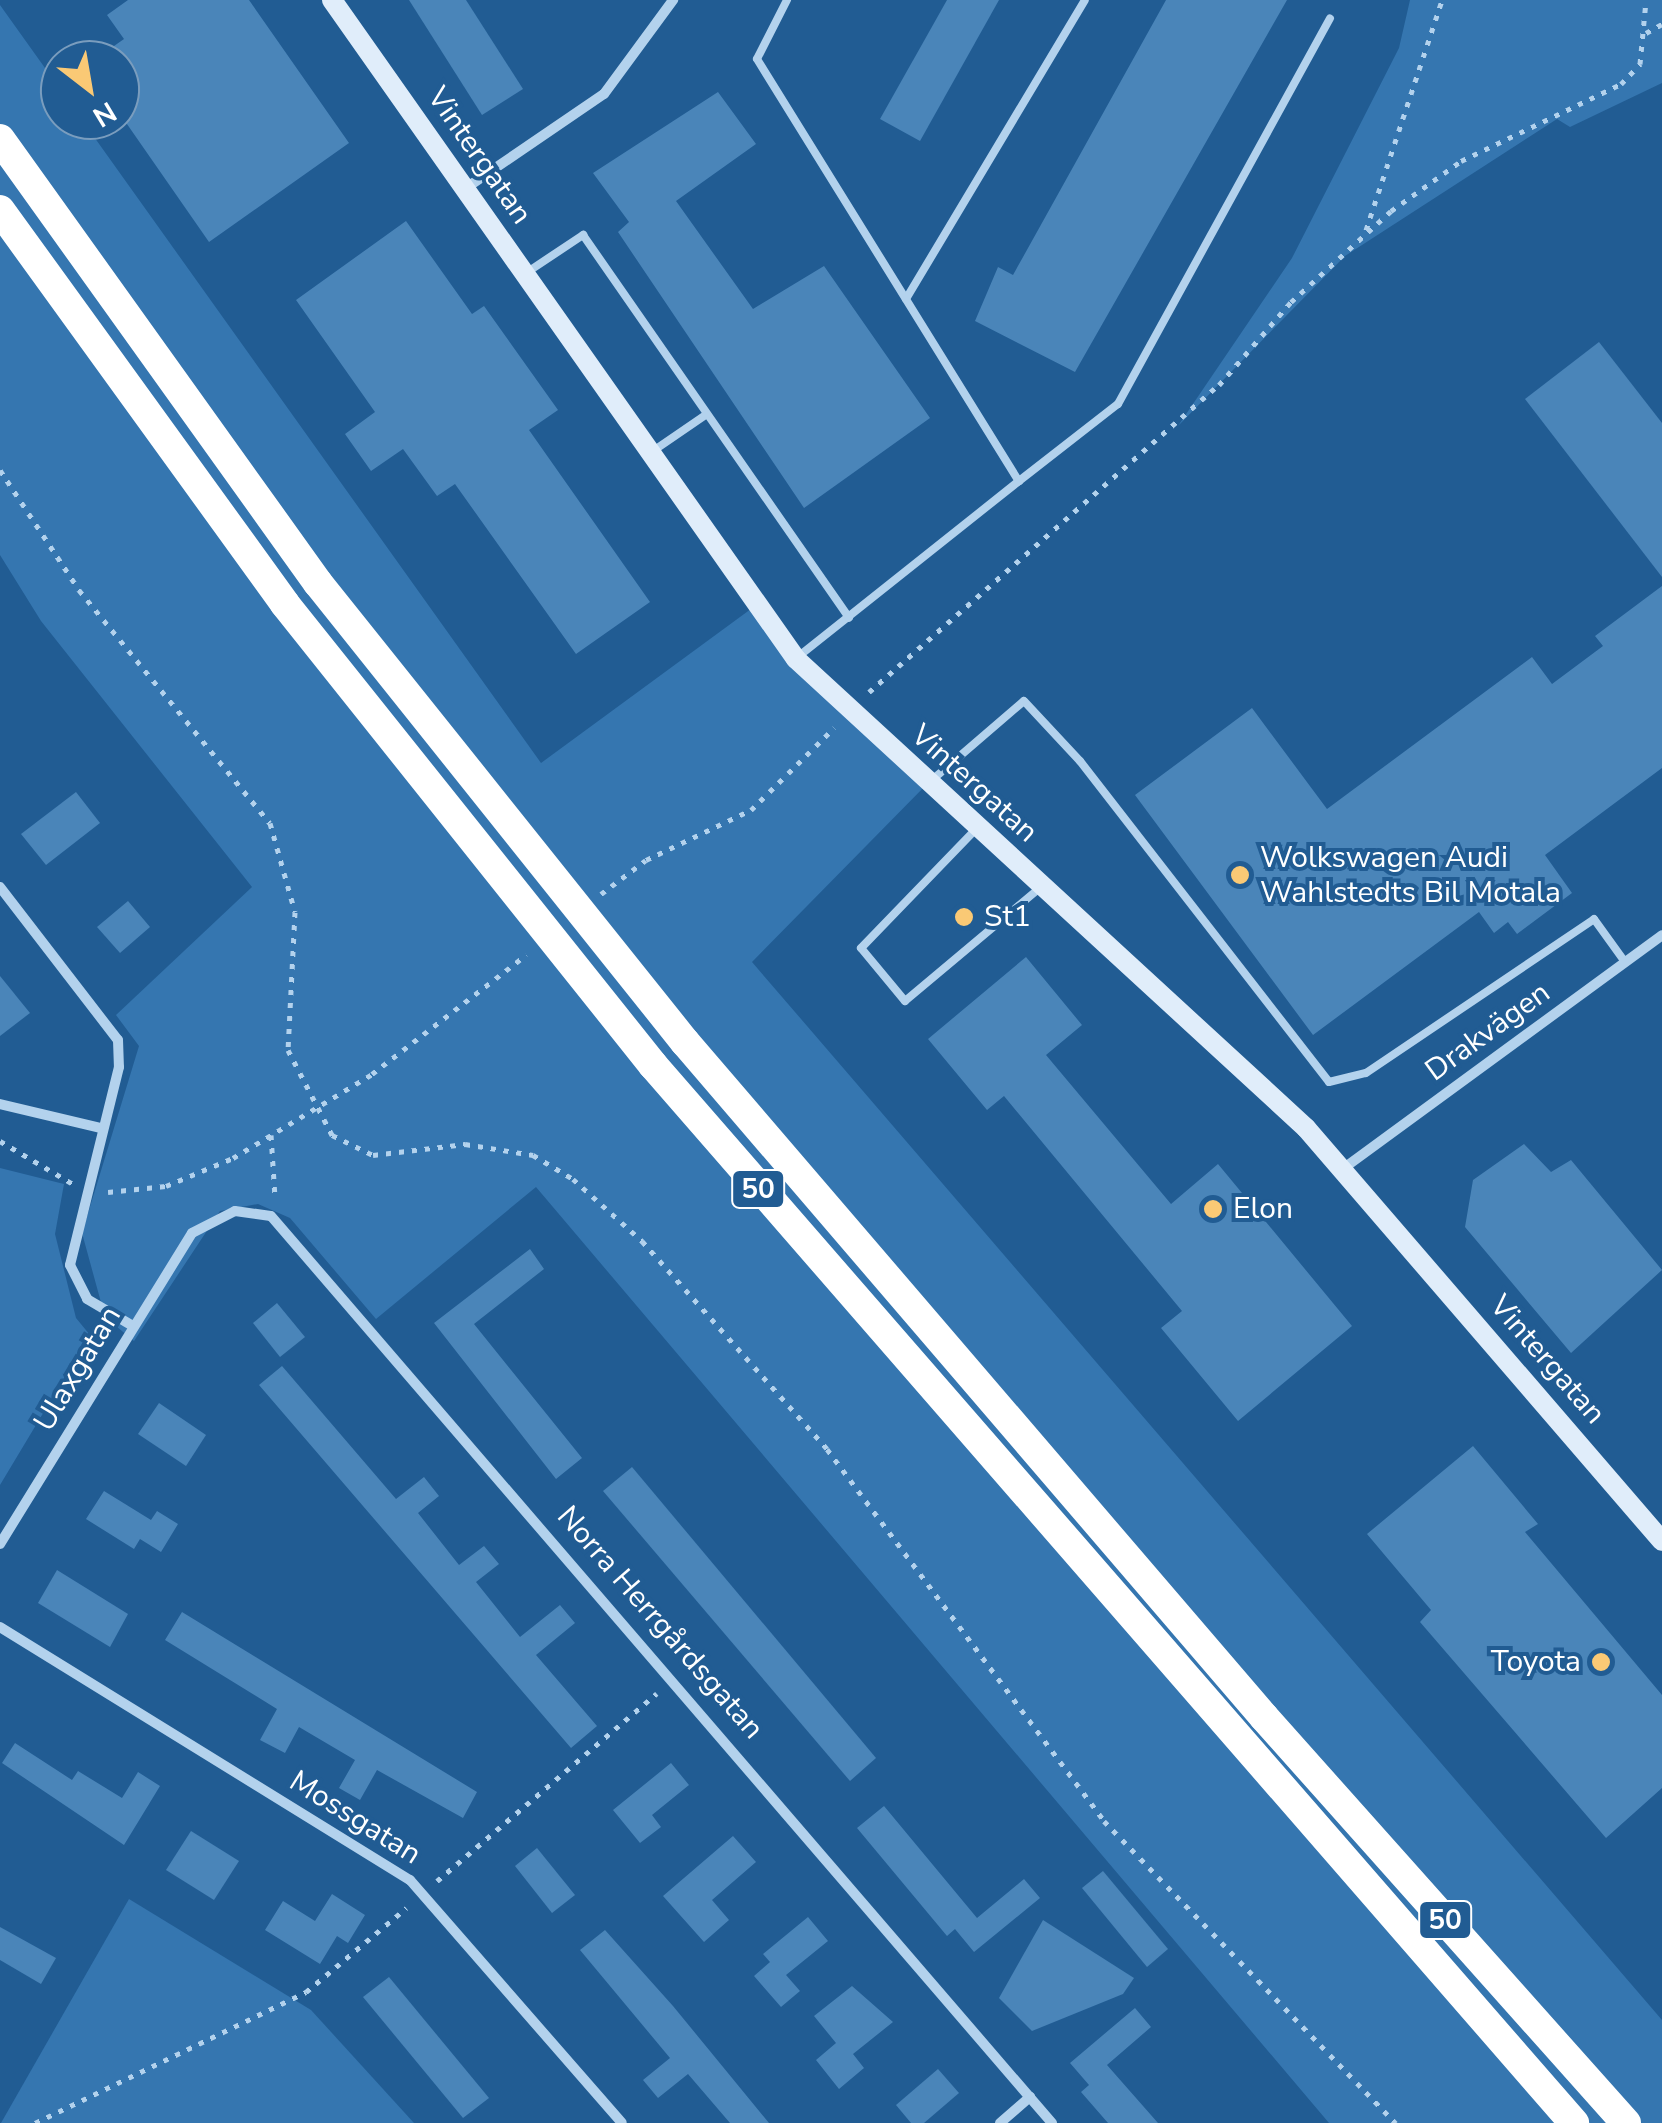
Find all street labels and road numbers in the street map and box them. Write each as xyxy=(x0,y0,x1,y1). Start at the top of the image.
street label: Vintergatan xyxy=(419,81,539,231)
street label: Vintergatan xyxy=(903,718,1045,850)
street label: Drakvägen xyxy=(1419,975,1557,1089)
road number: 50 xyxy=(730,1166,786,1212)
street label: Vintergatan xyxy=(1481,1288,1613,1432)
street label: Ulaxgatan xyxy=(27,1300,129,1438)
street label: Norra Herrgårdsgatan xyxy=(549,1499,771,1747)
street label: Mossgatan xyxy=(283,1763,427,1873)
road number: 50 xyxy=(1418,1897,1472,1943)

